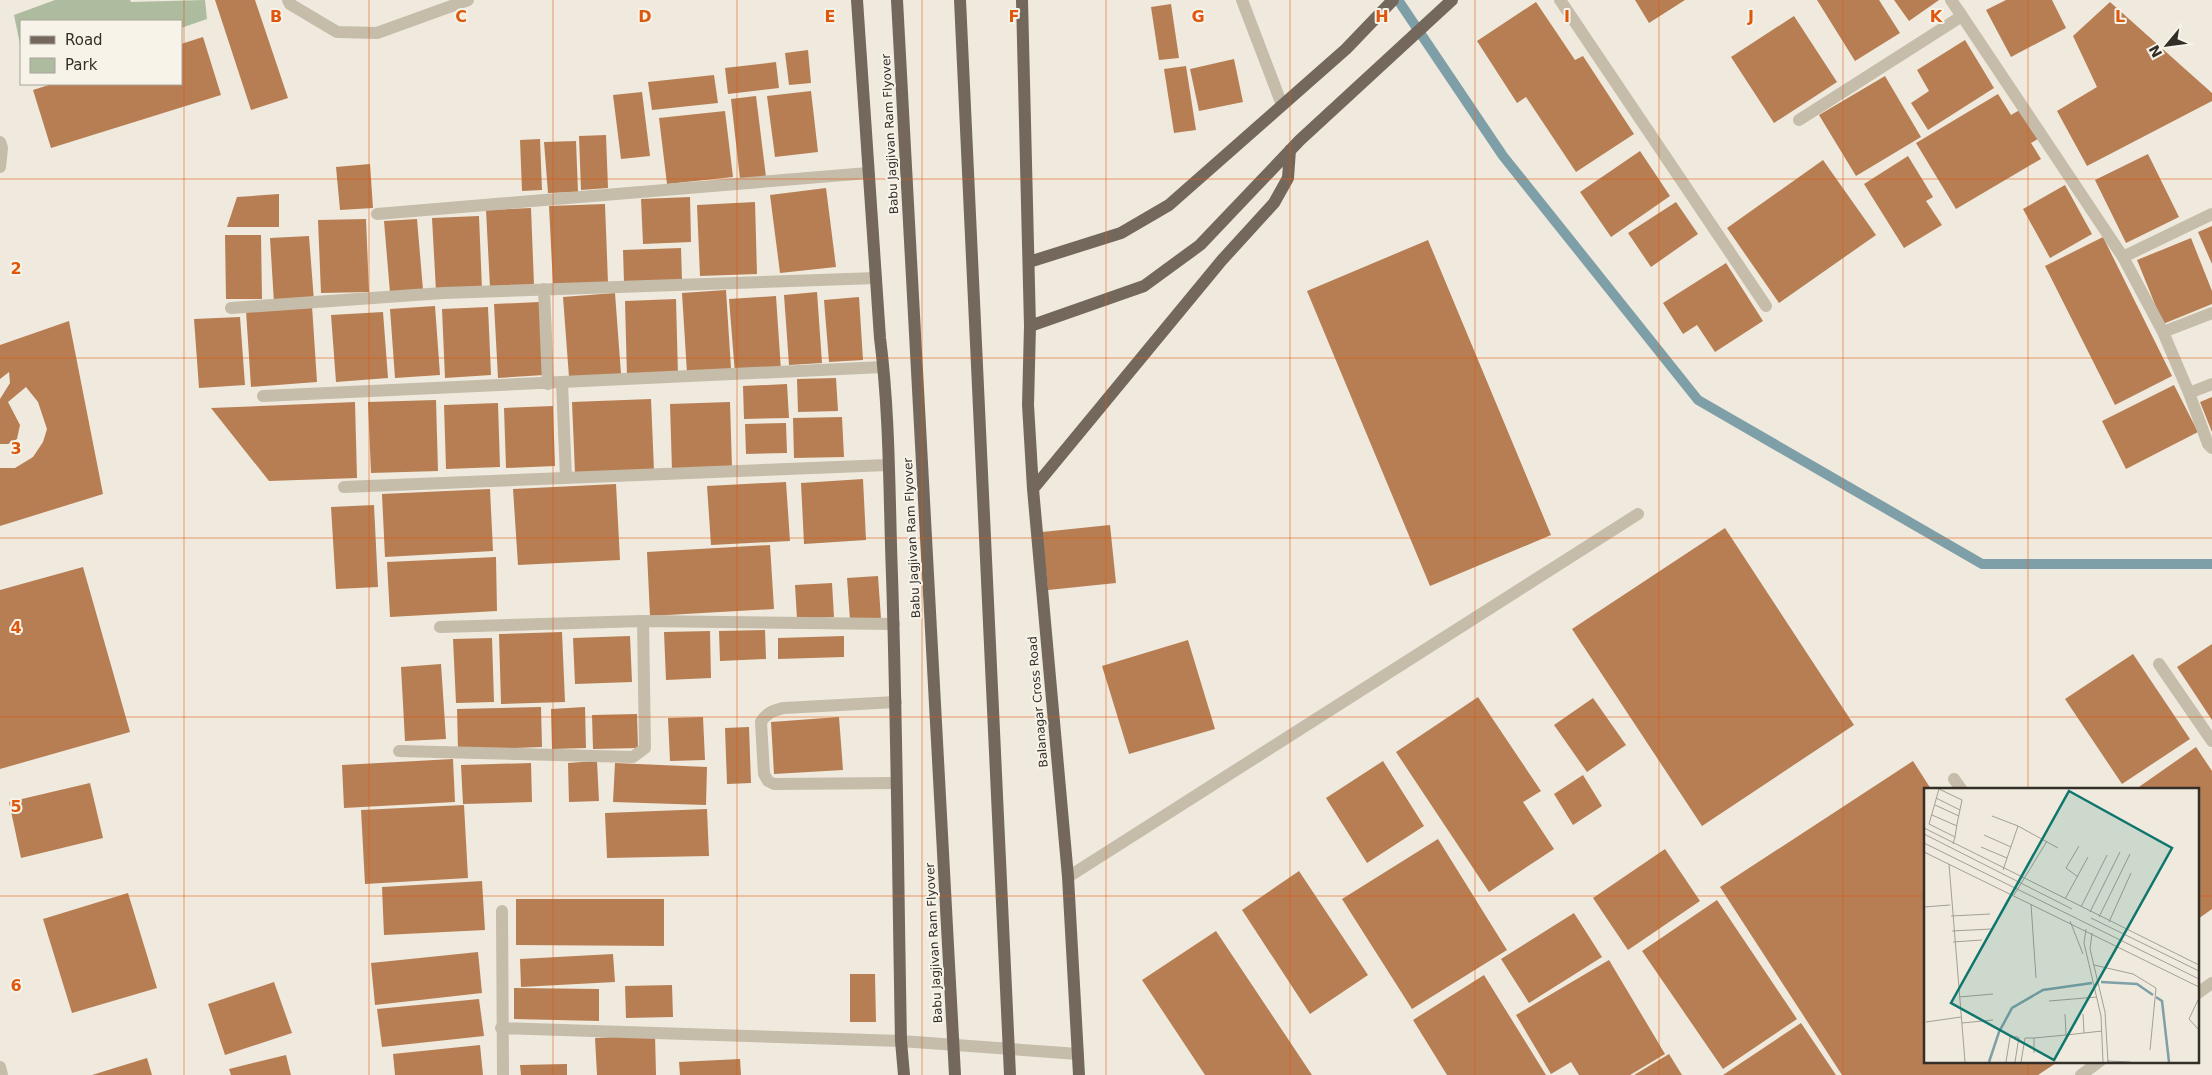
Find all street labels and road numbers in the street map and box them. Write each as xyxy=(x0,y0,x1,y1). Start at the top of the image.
street label: Babu Jagjivan Ram Flyover xyxy=(879,53,901,215)
street label: Babu Jagjivan Ram Flyover xyxy=(901,457,923,619)
street label: Balanagar Cross Road xyxy=(1025,636,1051,768)
street label: Babu Jagjivan Ram Flyover xyxy=(923,862,945,1024)

